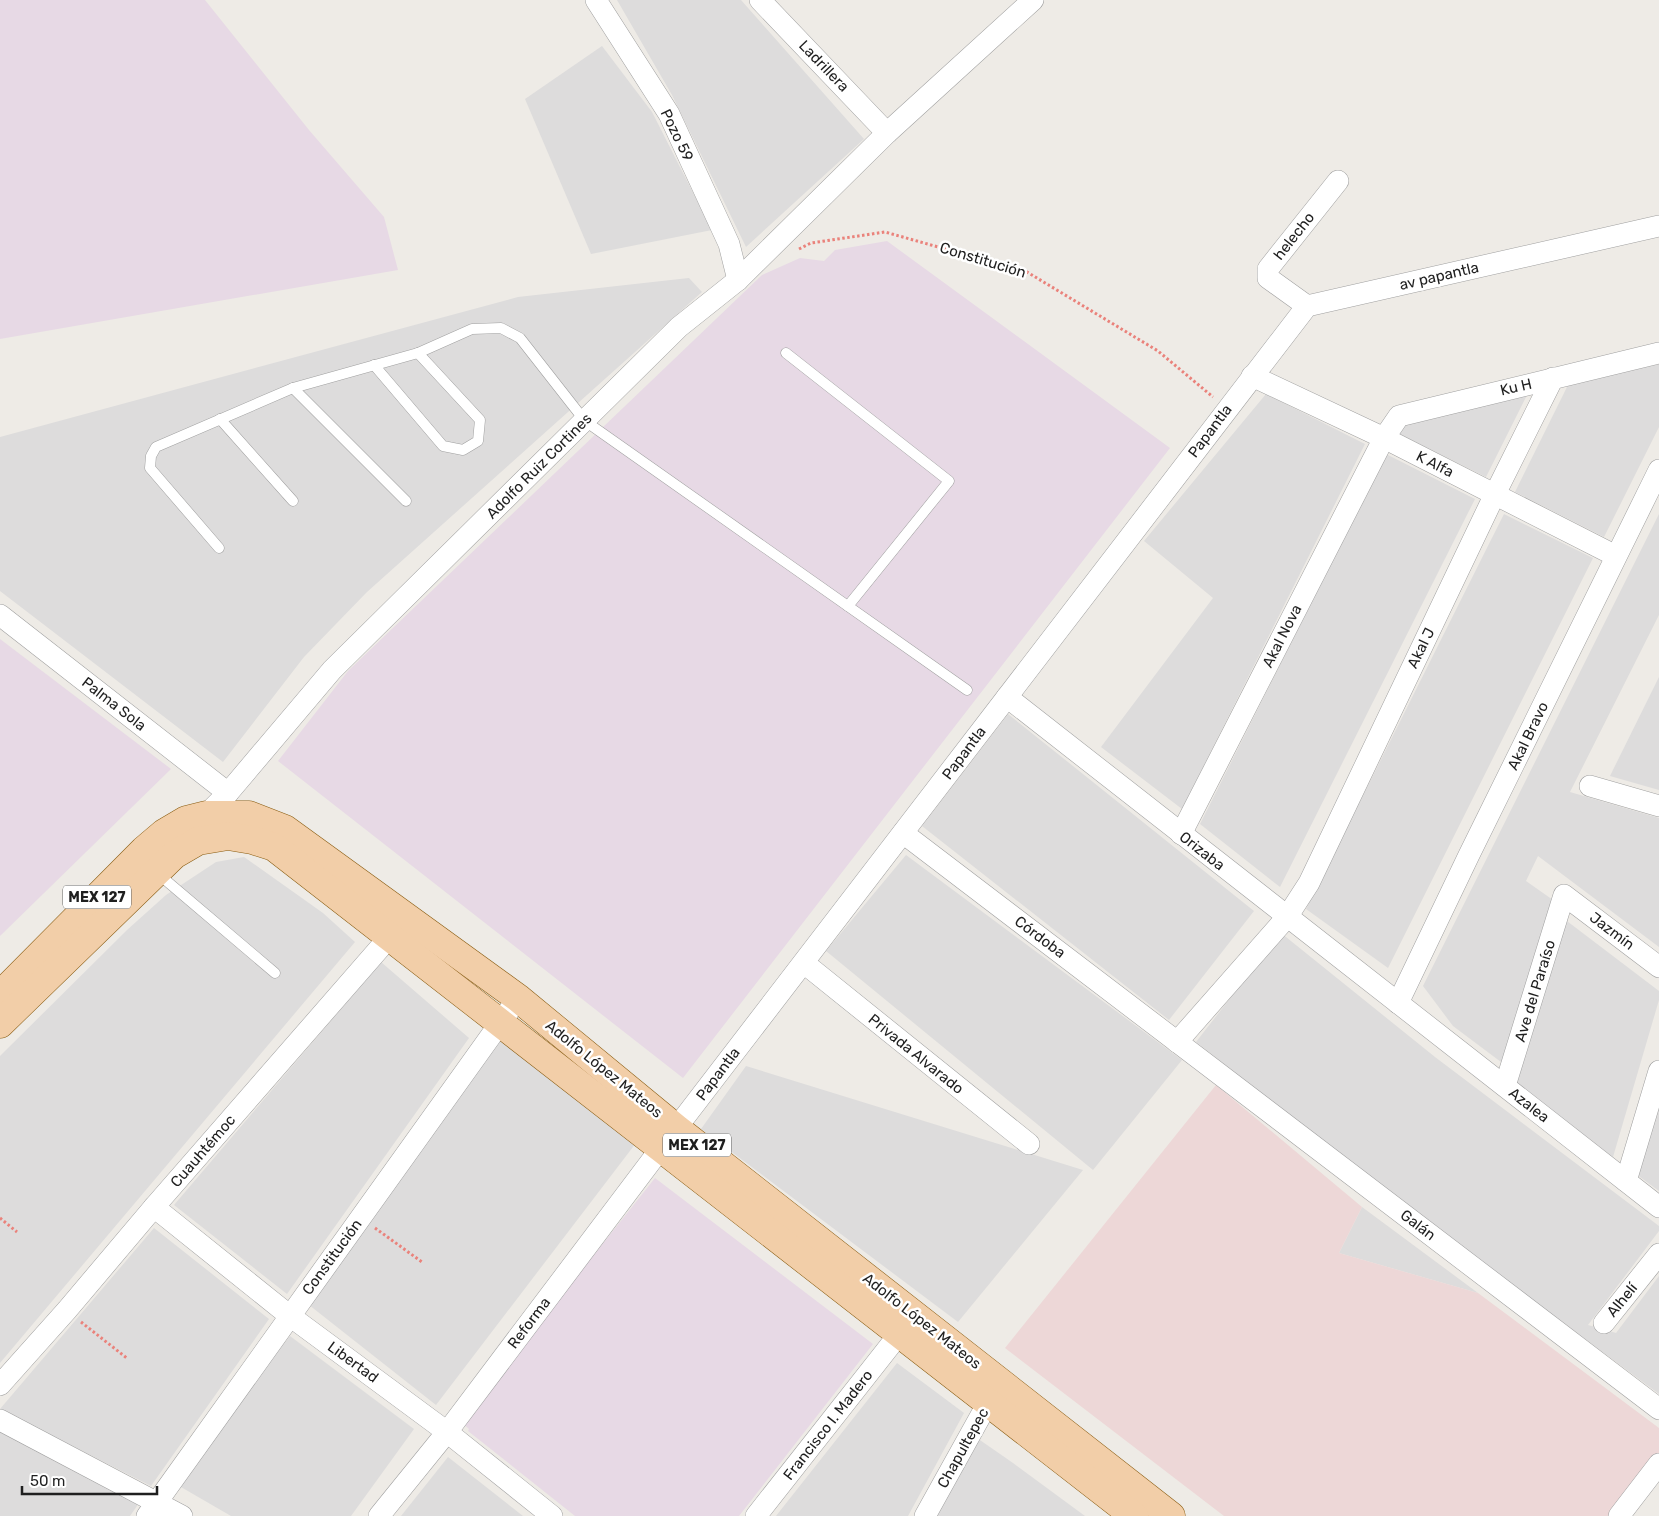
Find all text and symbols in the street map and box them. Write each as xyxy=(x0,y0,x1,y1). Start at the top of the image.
street label: Ladrillera xyxy=(795,37,853,95)
street label: Pozo 59 xyxy=(657,106,697,164)
street label: helecho xyxy=(1270,209,1318,263)
street label: Constitución xyxy=(938,238,1028,282)
street label: av papantla xyxy=(1398,258,1480,294)
street label: Ku H xyxy=(1498,375,1534,399)
street label: Papantla xyxy=(1184,401,1236,461)
street label: Adolfo Ruiz Cortines xyxy=(483,409,596,522)
street label: K Alfa xyxy=(1413,447,1457,481)
street label: Akal Nova xyxy=(1258,601,1306,671)
street label: Akal J xyxy=(1404,625,1438,671)
street label: Palma Sola xyxy=(78,673,150,735)
street label: Akal Bravo xyxy=(1504,699,1552,773)
street label: Papantla xyxy=(938,723,990,783)
street label: Orizaba xyxy=(1176,828,1228,874)
road number: MEX 127 xyxy=(63,886,131,909)
street label: Jazmín xyxy=(1586,908,1638,954)
street label: Córdoba xyxy=(1011,912,1069,962)
street label: Ave del Paraíso xyxy=(1511,938,1559,1044)
street label: Privada Alvarado xyxy=(865,1010,967,1098)
street label: Adolfo López Mateos xyxy=(542,1016,666,1122)
street label: Papantla xyxy=(692,1044,744,1104)
street label: Azalea xyxy=(1505,1084,1553,1126)
street label: Cuauhtémoc xyxy=(167,1111,239,1191)
road number: MEX 127 xyxy=(663,1134,731,1156)
street label: Galán xyxy=(1397,1206,1439,1244)
street label: Constitución xyxy=(298,1216,366,1298)
street label: Adolfo López Mateos xyxy=(859,1269,985,1373)
street label: Alhelí xyxy=(1603,1278,1642,1321)
street label: Reforma xyxy=(504,1294,554,1352)
street label: Libertad xyxy=(324,1338,382,1386)
street label: Francisco I. Madero xyxy=(779,1366,877,1484)
street label: Chapultepec xyxy=(934,1405,992,1491)
scale bar xyxy=(22,1464,158,1496)
text: 50 m xyxy=(30,1472,65,1490)

